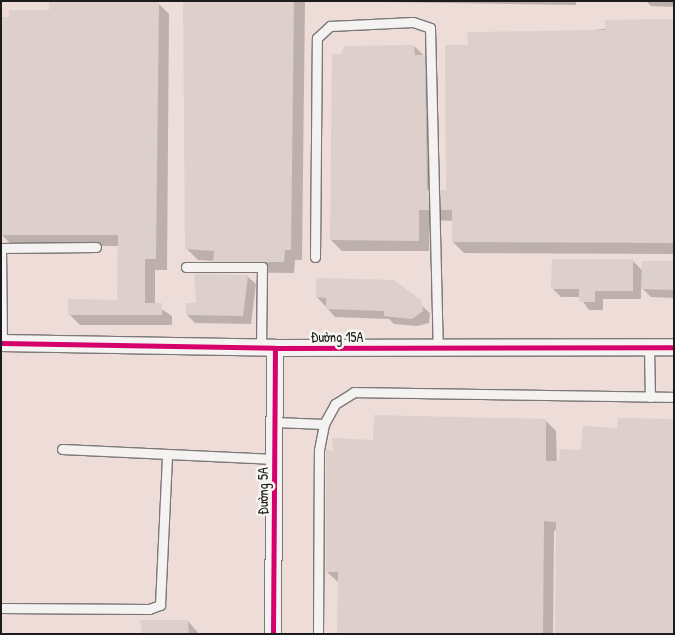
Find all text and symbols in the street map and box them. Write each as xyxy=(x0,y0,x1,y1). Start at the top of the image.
street label: Đường 15A xyxy=(311,329,363,345)
street label: Đường 5A xyxy=(255,467,271,515)

